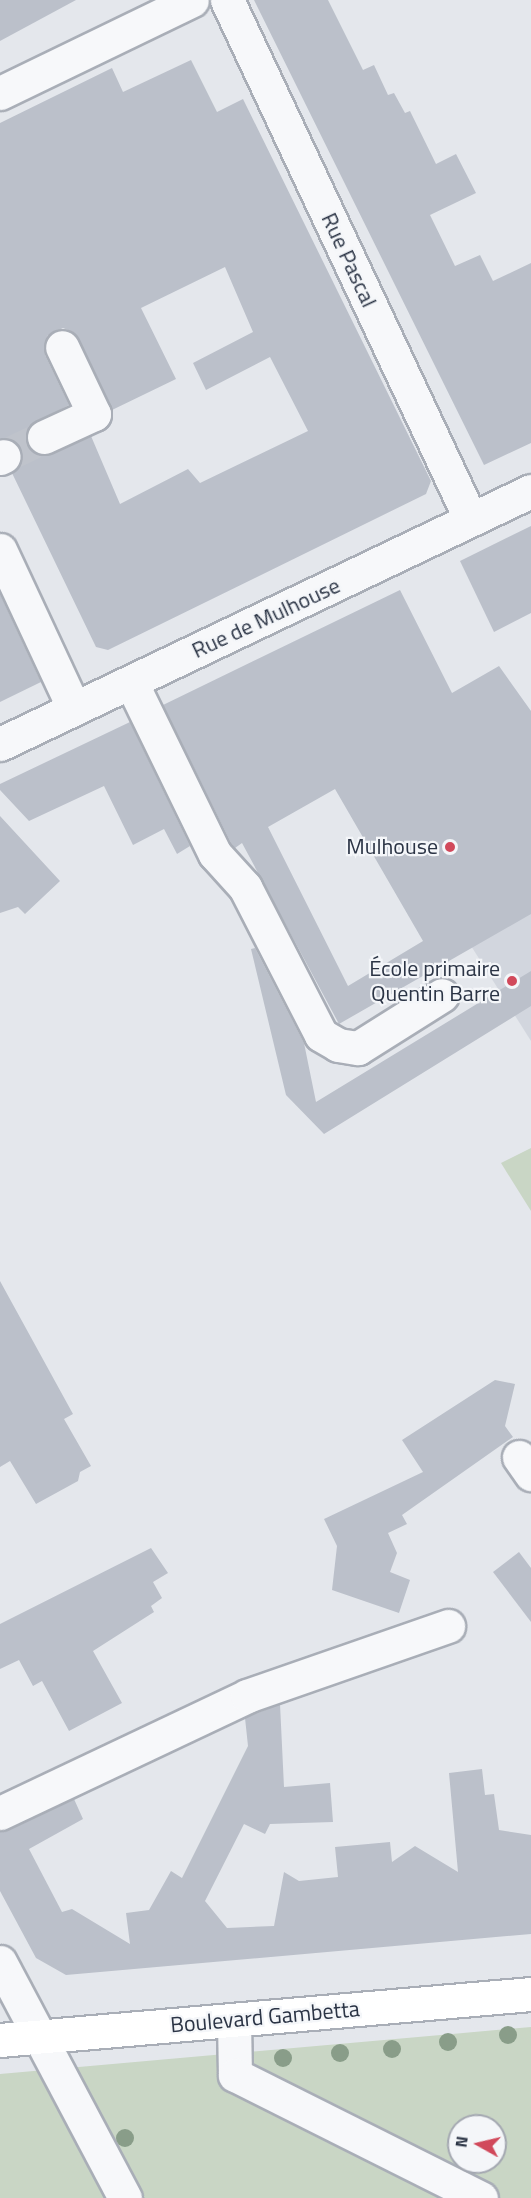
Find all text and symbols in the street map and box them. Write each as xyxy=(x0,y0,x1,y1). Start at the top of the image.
street label: Rue Pascal xyxy=(316,209,382,311)
street label: Rue de Mulhouse xyxy=(188,572,344,664)
place label: Mulhouse xyxy=(346,834,438,860)
marker: Mulhouse xyxy=(443,840,457,854)
place label: École primaire Quentin Barre xyxy=(369,955,500,1006)
marker: École primaire Quentin Barre xyxy=(505,974,519,988)
street label: Boulevard Gambetta xyxy=(169,1996,361,2038)
north arrow xyxy=(447,2114,507,2174)
text: N xyxy=(449,2135,474,2149)

